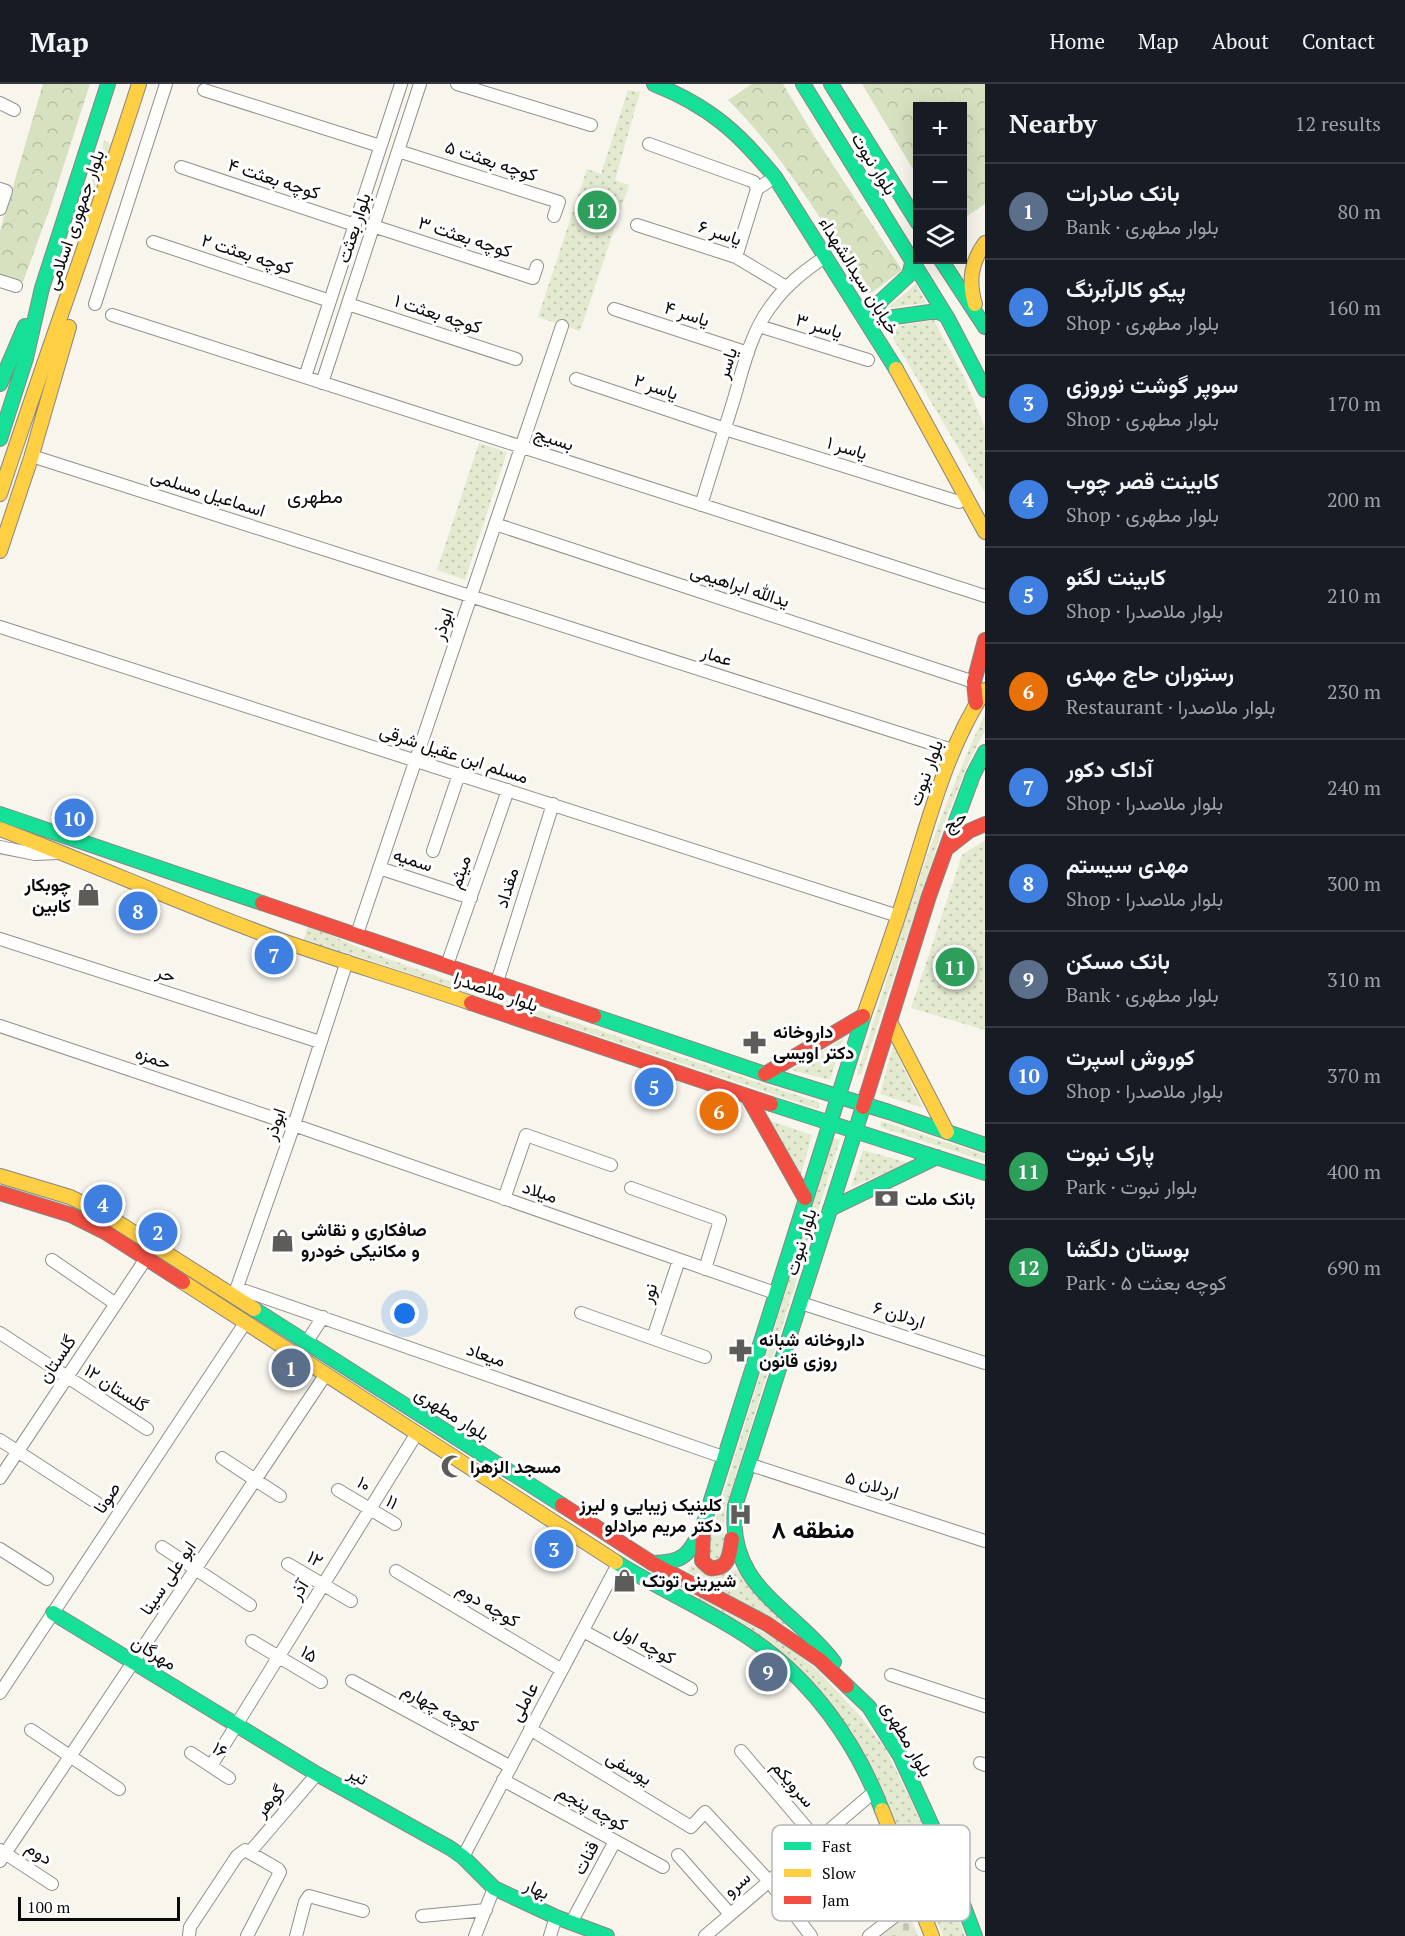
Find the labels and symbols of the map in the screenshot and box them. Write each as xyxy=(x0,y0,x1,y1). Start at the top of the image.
street label: بلوار نبوت xyxy=(846,128,903,199)
street label: کوچه بعثت ۵ xyxy=(442,134,540,187)
street label: بلوار جمهوری اسلامی xyxy=(39,146,109,293)
street label: کوچه بعثت ۴ xyxy=(225,152,323,205)
pin: 12 xyxy=(578,188,616,232)
street label: بلوار بعثت xyxy=(330,189,376,266)
street label: کوچه بعثت ۳ xyxy=(415,210,515,263)
street label: خیابان سیدالشهداء xyxy=(814,212,906,339)
street label: یاسر ۶ xyxy=(695,213,745,251)
street label: کوچه بعثت ۲ xyxy=(198,227,296,280)
street label: کوچه بعثت ۱ xyxy=(391,288,485,339)
street label: یاسر ۴ xyxy=(662,295,713,332)
street label: یاسر ۳ xyxy=(793,307,846,343)
street label: یاسر xyxy=(709,344,742,382)
street label: یاسر ۲ xyxy=(631,367,682,405)
street label: بسیج xyxy=(531,420,577,457)
street label: یاسر ۱ xyxy=(824,430,870,465)
street label: اسماعیل مسلمی xyxy=(148,462,269,522)
district label: مطهری xyxy=(287,482,343,509)
street label: یدالله ابراهیمی xyxy=(688,558,793,612)
street label: ابوذر xyxy=(425,605,459,644)
street label: عمار xyxy=(698,639,736,671)
street label: مسلم ابن عقیل شرقی xyxy=(377,718,532,789)
street label: بلوار نبوت xyxy=(902,736,948,809)
pin: 10 xyxy=(54,796,94,840)
street label: حج xyxy=(938,803,972,838)
street label: سمیه xyxy=(390,841,436,877)
street label: میثم xyxy=(442,852,477,892)
street label: مقداد xyxy=(489,865,524,911)
place label: چوبکار کابین xyxy=(23,872,71,917)
shop icon: چوبکار کابین xyxy=(76,882,102,908)
pin: 8 xyxy=(118,888,158,934)
pin: 7 xyxy=(254,932,294,978)
pin: 11 xyxy=(936,944,974,990)
street label: حر xyxy=(153,958,179,987)
street label: بلوار ملاصدرا xyxy=(451,965,542,1017)
place label: داروخانه دکتر اویسی xyxy=(773,1019,854,1064)
pharmacy icon: داروخانه دکتر اویسی xyxy=(742,1029,768,1055)
street label: حمزه xyxy=(132,1040,174,1074)
pin: 5 xyxy=(634,1064,674,1110)
pin: 6 xyxy=(700,1088,738,1134)
street label: ابوذر xyxy=(257,1105,291,1144)
street label: میلاد xyxy=(520,1174,561,1208)
pin: 4 xyxy=(84,1182,122,1226)
bank icon: بانک ملت xyxy=(874,1186,900,1212)
place label: بانک ملت xyxy=(905,1186,975,1210)
street label: بلوار نبوت xyxy=(778,1205,822,1278)
pin: 2 xyxy=(138,1210,178,1254)
place label: صافکاری و نقاشی و مکانیکی خودرو xyxy=(301,1217,427,1262)
shop icon: صافکاری و نقاشی و مکانیکی خودرو xyxy=(270,1227,296,1253)
street label: نور xyxy=(633,1280,662,1307)
street label: اردلان ۶ xyxy=(870,1294,928,1334)
your location xyxy=(390,1299,419,1328)
place label: داروخانه شبانه روزی قانون xyxy=(759,1327,865,1372)
street label: گلستان xyxy=(31,1330,81,1387)
street label: میعاد xyxy=(464,1336,509,1372)
pharmacy icon: داروخانه شبانه روزی قانون xyxy=(728,1337,754,1363)
pin: 1 xyxy=(272,1346,310,1390)
street label: گلستان ۱۲ xyxy=(80,1358,153,1417)
street label: بلوار مطهری xyxy=(411,1381,495,1446)
mosque icon: مسجد الزهرا xyxy=(439,1454,465,1480)
place label: مسجد الزهرا xyxy=(470,1454,561,1478)
street label: اردلان ۵ xyxy=(842,1464,902,1504)
street label: ۱۰ xyxy=(353,1470,376,1497)
street label: صونا xyxy=(87,1477,125,1518)
street label: ۱۱ xyxy=(382,1488,403,1514)
place label: کلینیک زیبایی و لیرز دکتر مریم مرادلو xyxy=(578,1492,722,1538)
hospital icon: کلینیک زیبایی و لیرز دکتر مریم مرادلو xyxy=(727,1502,753,1528)
district label: منطقه ۸ xyxy=(771,1513,855,1545)
pin: 3 xyxy=(534,1526,574,1572)
street label: ابو علی سینا xyxy=(134,1536,201,1619)
street label: ۱۲ xyxy=(303,1544,328,1572)
shop icon: شیرینی توتک xyxy=(611,1568,637,1594)
place label: شیرینی توتک xyxy=(642,1568,736,1592)
street label: آذر xyxy=(282,1574,314,1605)
street label: کوچه دوم xyxy=(452,1576,524,1633)
street label: کوچه اول xyxy=(610,1617,680,1670)
street label: مهرگان xyxy=(127,1629,182,1675)
street label: ۱۵ xyxy=(297,1639,322,1668)
pin: 9 xyxy=(748,1650,788,1694)
street label: کوچه چهارم xyxy=(398,1677,483,1738)
street label: عاملی xyxy=(503,1678,543,1725)
street label: بلوار مطهری xyxy=(876,1696,939,1781)
street label: ۱۶ xyxy=(208,1735,233,1763)
street label: یوسفی xyxy=(602,1744,657,1790)
street label: سرویکم xyxy=(766,1755,821,1813)
street label: تیر xyxy=(343,1759,373,1790)
street label: کوچه پنجم xyxy=(552,1778,632,1837)
street label: گوهر xyxy=(248,1779,290,1822)
legend xyxy=(772,1825,970,1921)
street label: دوم xyxy=(21,1835,58,1871)
text: Fast xyxy=(822,1835,852,1857)
street label: قنات xyxy=(566,1837,604,1879)
text: Slow xyxy=(822,1862,856,1884)
street label: سرو xyxy=(718,1865,755,1902)
street label: بهار xyxy=(520,1871,554,1904)
text: Jam xyxy=(822,1889,850,1911)
scale bar xyxy=(18,1894,180,1922)

